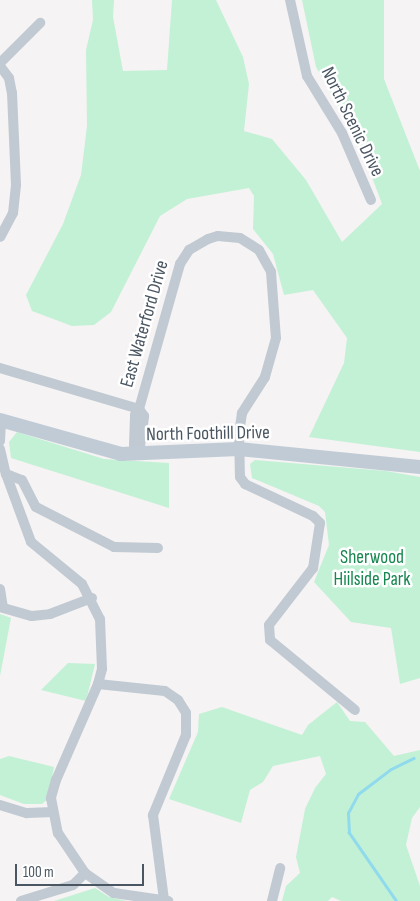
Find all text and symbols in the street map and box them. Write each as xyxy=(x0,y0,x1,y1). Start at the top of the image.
street label: North Scenic Drive xyxy=(316,64,388,180)
street label: East Waterford Drive xyxy=(116,258,174,390)
street label: North Foothill Drive xyxy=(146,422,270,446)
park label: Sherwood Hiilside Park xyxy=(334,547,410,591)
scale bar xyxy=(18,854,146,886)
text: 100 m xyxy=(23,863,54,882)

